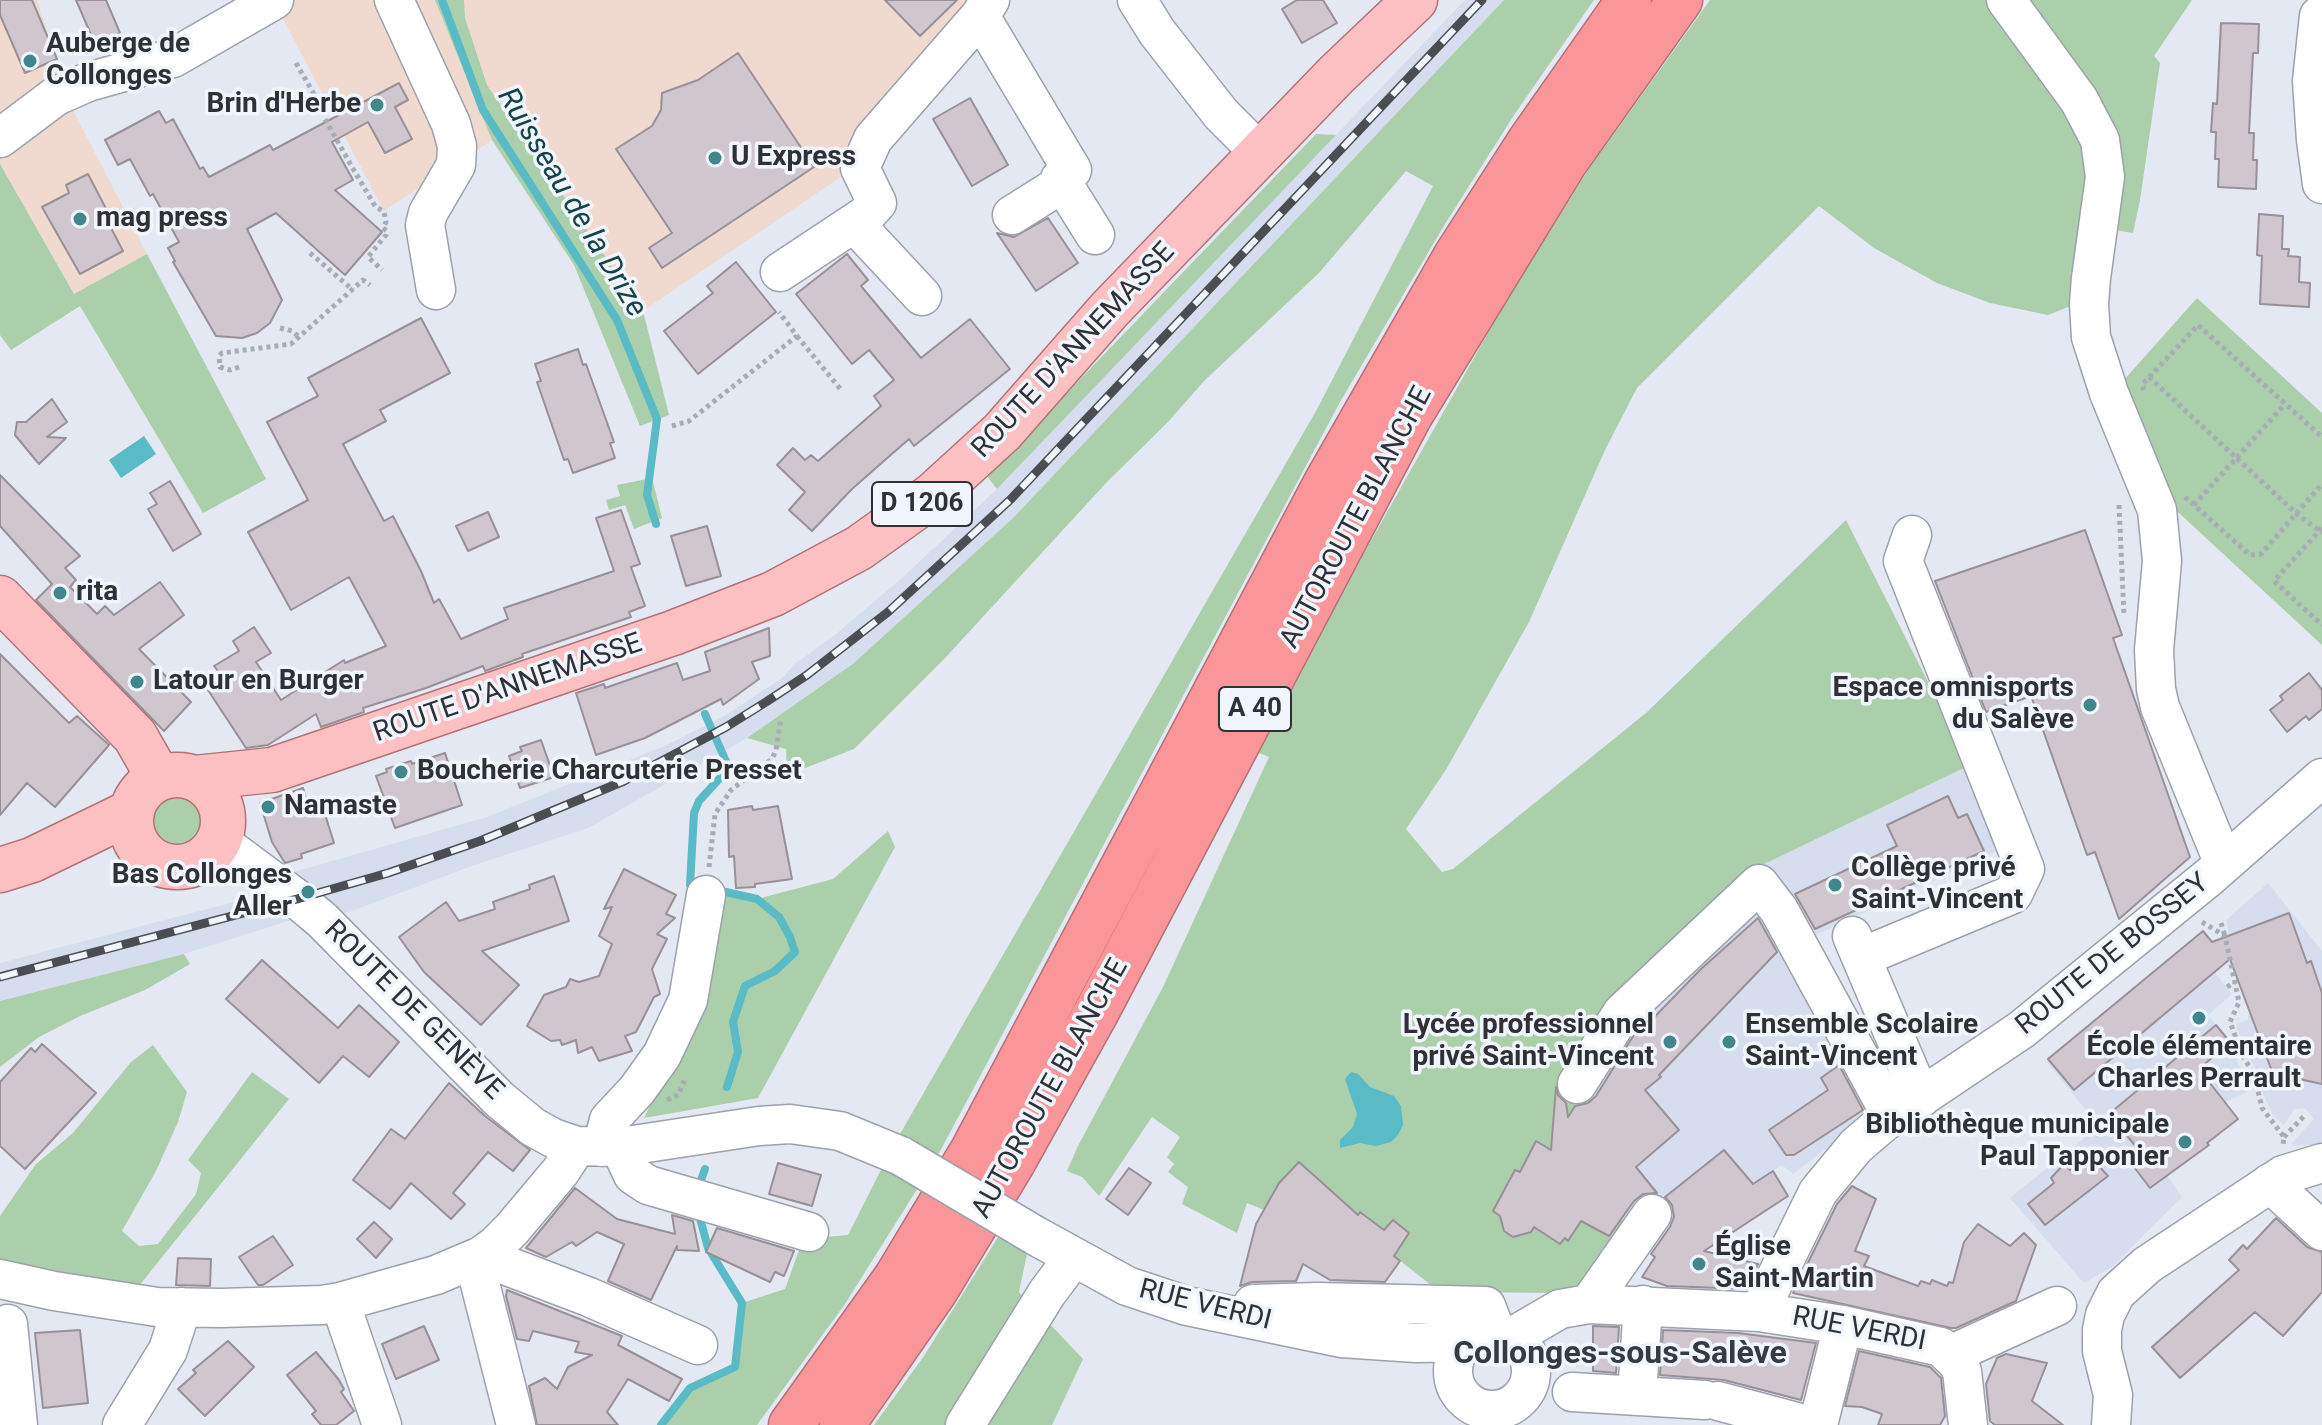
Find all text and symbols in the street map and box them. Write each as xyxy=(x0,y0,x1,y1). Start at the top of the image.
place label: Auberge de Collonges xyxy=(46,28,190,94)
marker: Auberge de Collonges xyxy=(21,52,39,70)
water label: Ruisseau de la Drize xyxy=(488,82,654,324)
place label: Brin d'Herbe xyxy=(207,88,361,122)
marker: Brin d'Herbe xyxy=(368,96,386,114)
place label: U Express xyxy=(731,141,856,175)
marker: U Express xyxy=(706,149,724,167)
place label: mag press xyxy=(96,202,228,236)
marker: mag press xyxy=(71,210,89,228)
street label: ROUTE D'ANNEMASSE xyxy=(966,236,1182,466)
street label: AUTOROUTE BLANCHE xyxy=(1274,382,1440,654)
road number: D 1206 xyxy=(872,482,972,526)
place label: rita xyxy=(76,576,118,610)
marker: rita xyxy=(51,584,69,602)
street label: ROUTE D'ANNEMASSE xyxy=(369,627,647,751)
place label: Latour en Burger xyxy=(153,665,364,699)
place label: Espace omnisports du Salève xyxy=(1833,672,2074,738)
marker: Latour en Burger xyxy=(128,673,146,691)
road number: A 40 xyxy=(1219,687,1291,731)
marker: Espace omnisports du Salève xyxy=(2081,696,2099,714)
place label: Boucherie Charcuterie Presset xyxy=(417,755,802,789)
marker: Boucherie Charcuterie Presset xyxy=(392,763,410,781)
place label: Namaste xyxy=(284,790,397,824)
marker: Namaste xyxy=(259,798,277,816)
place label: Collège privé Saint-Vincent xyxy=(1851,852,2023,918)
place label: Bas Collonges Aller xyxy=(112,859,292,925)
street label: ROUTE DE BOSSEY xyxy=(2010,867,2216,1043)
marker: Collège privé Saint-Vincent xyxy=(1826,876,1844,894)
marker: Bas Collonges Aller xyxy=(299,883,317,901)
street label: ROUTE DE GENÈVE xyxy=(316,914,510,1108)
street label: AUTOROUTE BLANCHE xyxy=(966,954,1136,1224)
place label: Lycée professionnel privé Saint-Vincent xyxy=(1403,1009,1654,1075)
place label: Ensemble Scolaire Saint-Vincent xyxy=(1745,1009,1978,1075)
marker: École élémentaire Charles Perrault xyxy=(2190,1009,2208,1027)
place label: École élémentaire Charles Perrault xyxy=(2086,1031,2312,1097)
marker: Lycée professionnel privé Saint-Vincent xyxy=(1661,1033,1679,1051)
marker: Ensemble Scolaire Saint-Vincent xyxy=(1720,1033,1738,1051)
place label: Bibliothèque municipale Paul Tapponier xyxy=(1865,1109,2169,1175)
marker: Bibliothèque municipale Paul Tapponier xyxy=(2176,1133,2194,1151)
place label: Église Saint-Martin xyxy=(1715,1231,1874,1297)
marker: Église Saint-Martin xyxy=(1690,1255,1708,1273)
street label: RUE VERDI xyxy=(1135,1273,1275,1339)
street label: RUE VERDI xyxy=(1789,1301,1929,1359)
district label: Collonges-sous-Salève xyxy=(1453,1336,1787,1374)

